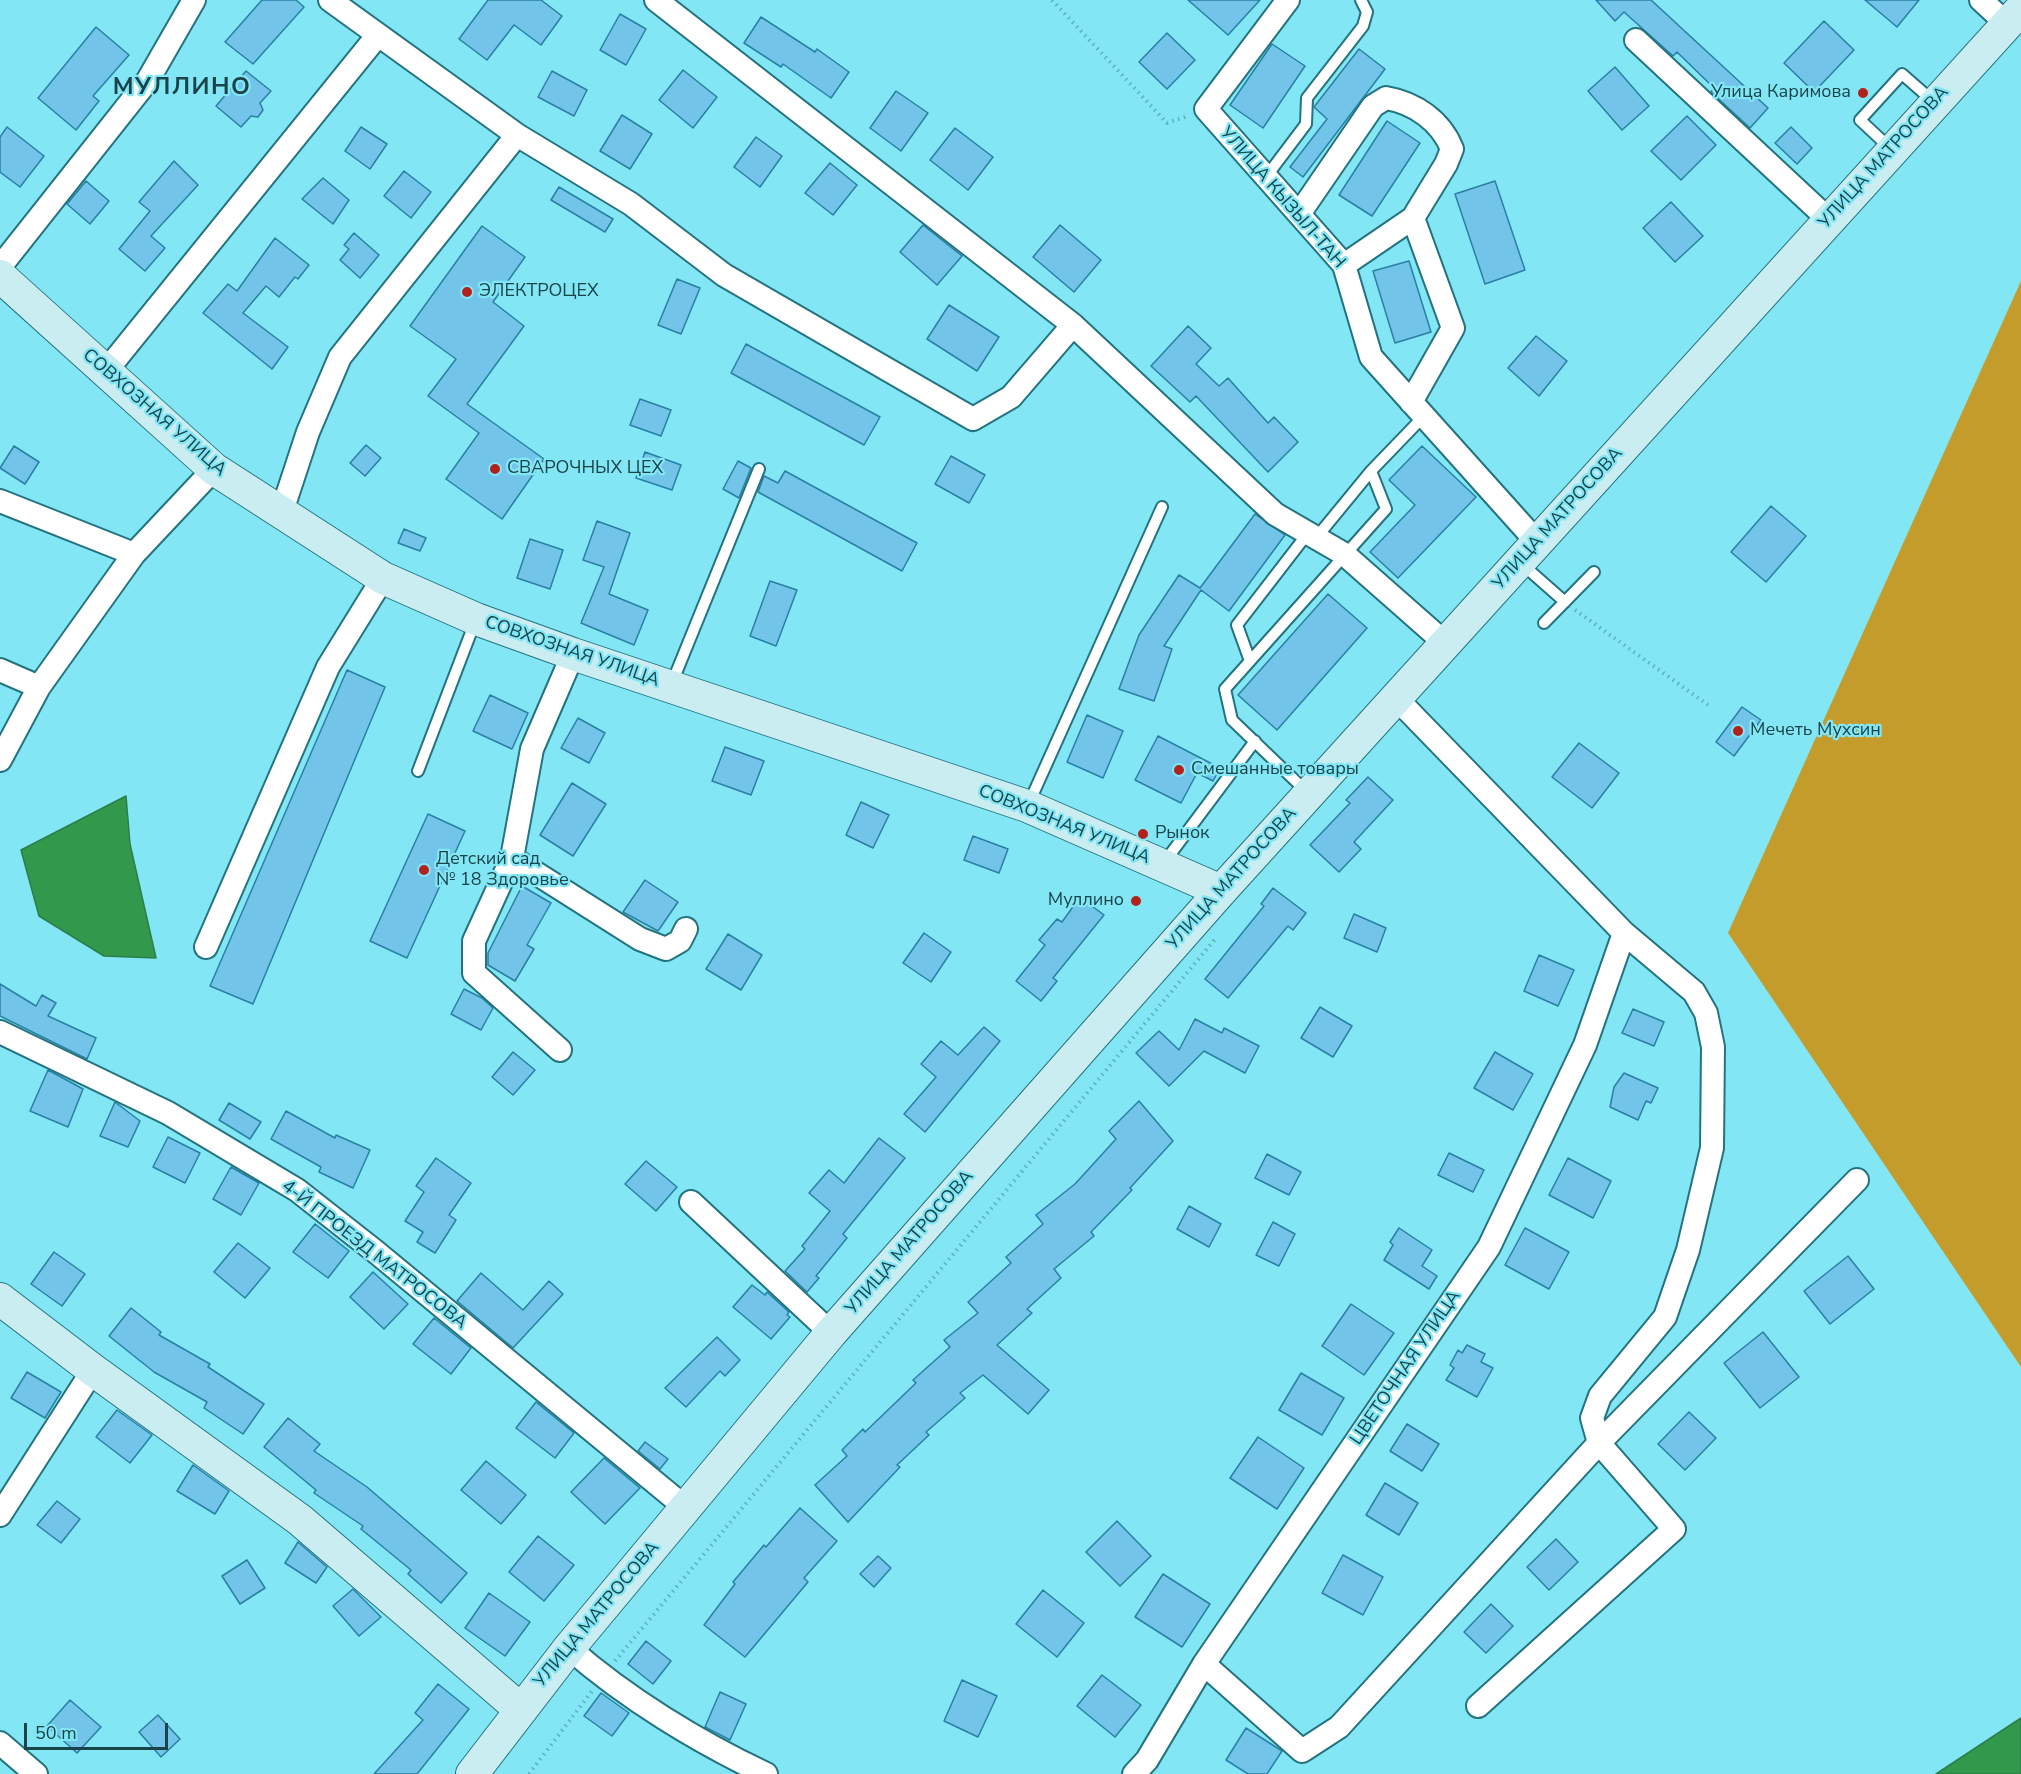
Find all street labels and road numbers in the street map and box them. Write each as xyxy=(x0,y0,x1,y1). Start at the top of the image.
street label: УЛИЦА МАТРОСОВА xyxy=(1814,82,1954,234)
street label: УЛИЦА КЫЗЫЛ-ТАН xyxy=(1215,123,1349,273)
street label: СОВХОЗНАЯ УЛИЦА xyxy=(78,345,230,481)
street label: УЛИЦА МАТРОСОВА xyxy=(1488,443,1628,595)
street label: СОВХОЗНАЯ УЛИЦА xyxy=(482,612,662,692)
street label: СОВХОЗНАЯ УЛИЦА xyxy=(975,781,1153,869)
street label: УЛИЦА МАТРОСОВА xyxy=(1162,803,1302,955)
street label: УЛИЦА МАТРОСОВА xyxy=(842,1167,978,1319)
street label: 4-Й ПРОЕЗД МАТРОСОВА xyxy=(277,1176,471,1334)
street label: ЦВЕТОЧНАЯ УЛИЦА xyxy=(1346,1287,1466,1449)
street label: УЛИЦА МАТРОСОВА xyxy=(530,1538,664,1692)

